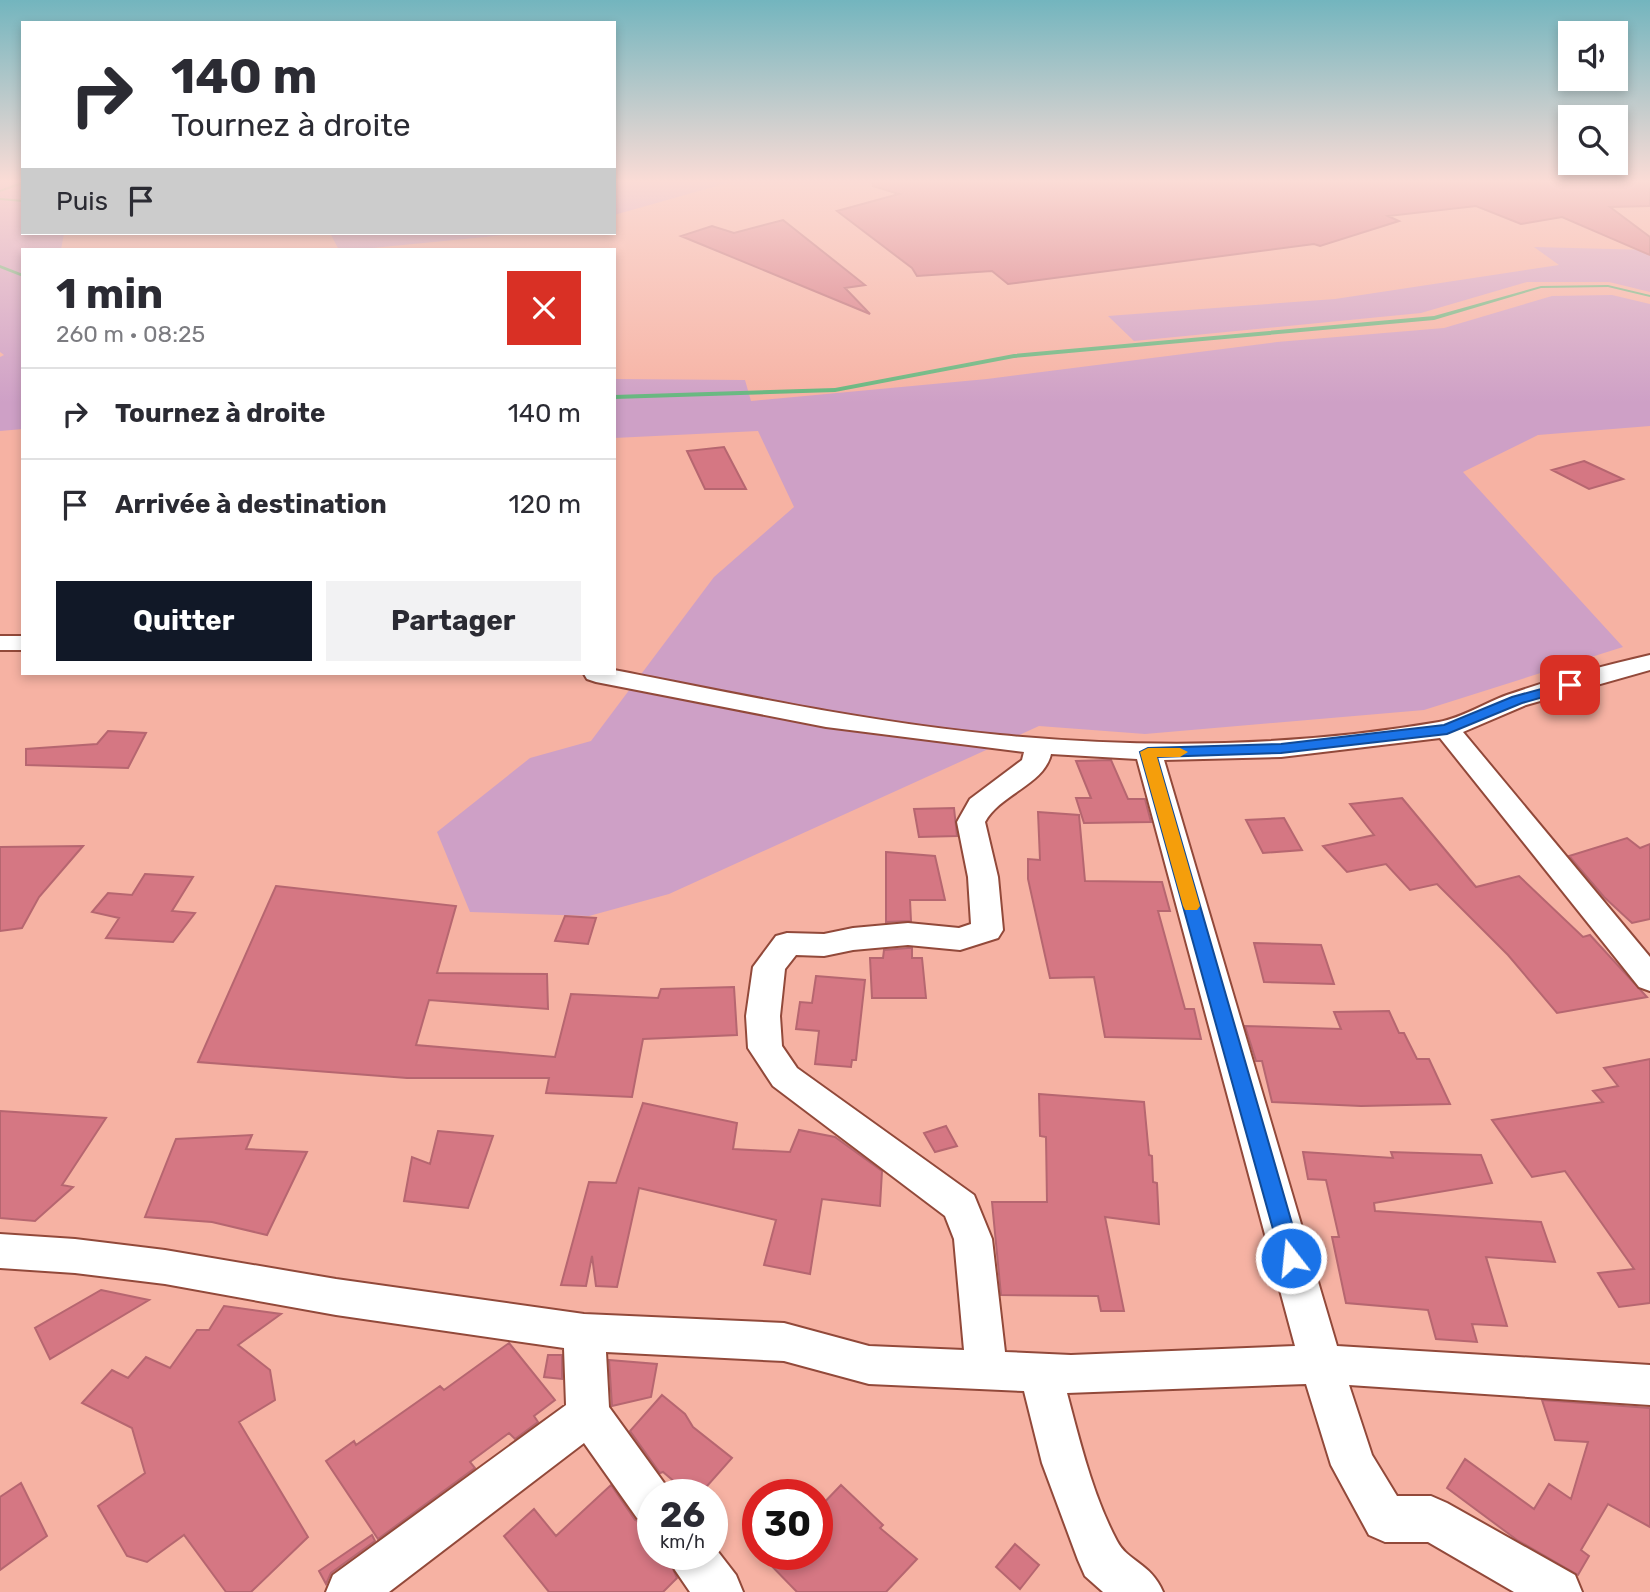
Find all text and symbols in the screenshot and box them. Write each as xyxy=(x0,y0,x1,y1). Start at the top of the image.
map controls xyxy=(1558,21,1628,175)
button: sound xyxy=(1558,21,1628,91)
text: 140 m xyxy=(171,47,317,105)
icon: right xyxy=(56,49,147,140)
button: search xyxy=(1558,105,1628,175)
text: Tournez à droite xyxy=(171,106,411,144)
icon: arrive xyxy=(122,182,160,220)
text: Puis xyxy=(56,186,108,217)
text: 1 min xyxy=(56,269,163,319)
button: close xyxy=(507,271,581,345)
text: 260 m · 08:25 xyxy=(56,320,205,348)
icon: right xyxy=(56,395,94,433)
text: Tournez à droite xyxy=(115,398,325,429)
text: 140 m xyxy=(508,398,581,429)
icon: arrive xyxy=(56,486,94,524)
text: Arrivée à destination xyxy=(115,489,387,520)
text: 120 m xyxy=(509,489,581,520)
button: Quitter xyxy=(56,581,312,661)
button: Partager xyxy=(326,581,581,661)
pin xyxy=(1540,655,1600,715)
icon: arrive xyxy=(1551,666,1589,704)
position arrow xyxy=(1254,1221,1328,1295)
speed limit sign: 30 xyxy=(742,1479,833,1570)
text: 26 xyxy=(660,1494,705,1536)
text: km/h xyxy=(660,1531,705,1553)

